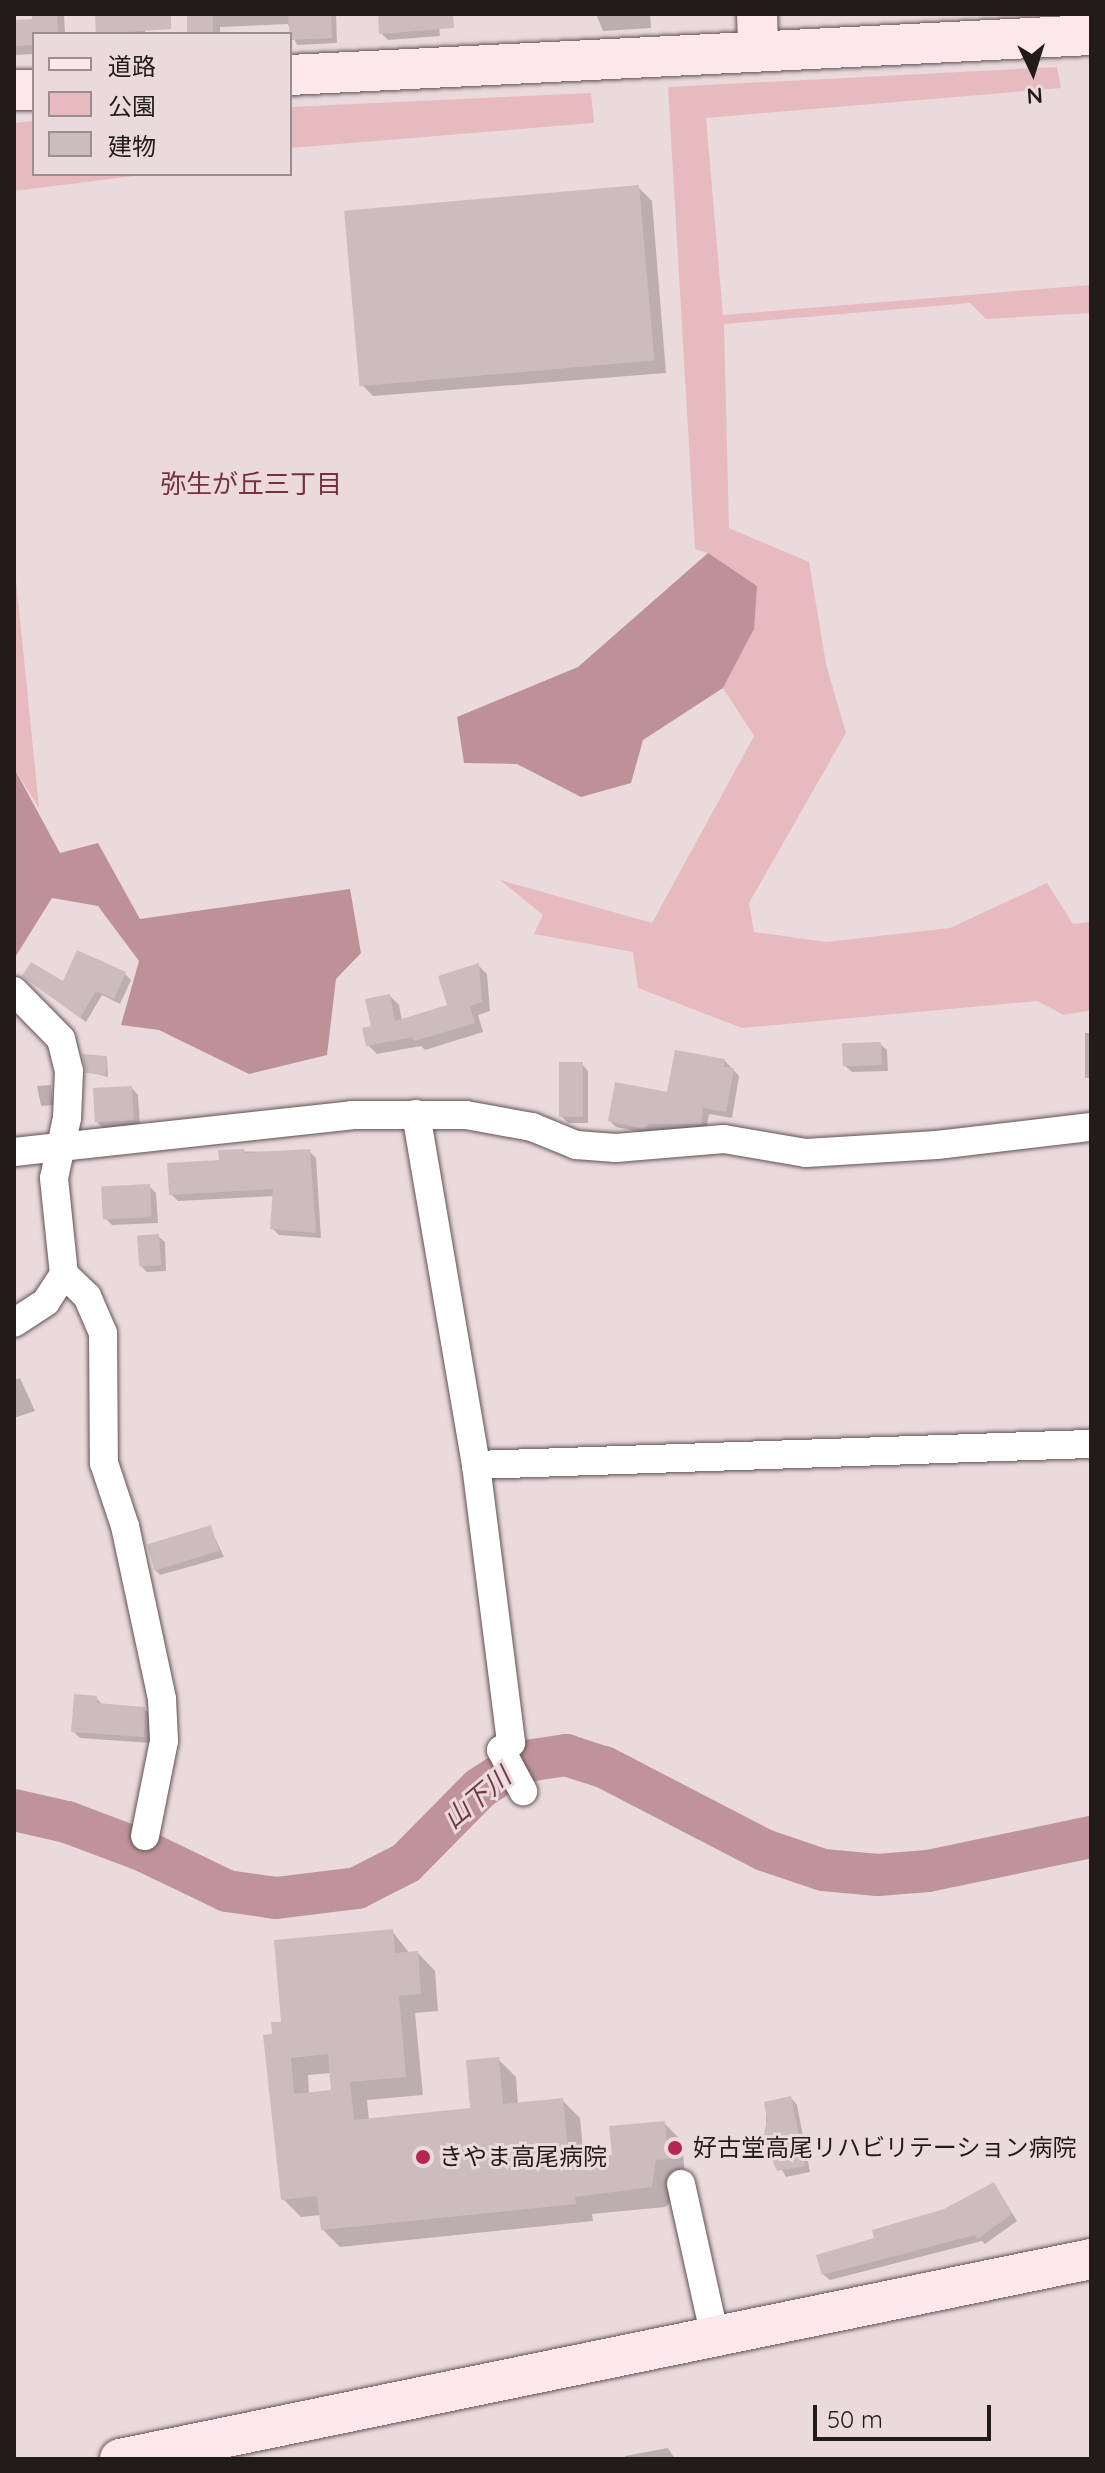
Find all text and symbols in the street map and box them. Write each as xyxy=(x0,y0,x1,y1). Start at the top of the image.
legend xyxy=(32,32,292,176)
north arrow xyxy=(993,32,1073,112)
text: 道路 xyxy=(108,51,156,81)
text: N xyxy=(1026,81,1044,110)
text: 公園 xyxy=(108,91,156,121)
text: 建物 xyxy=(108,131,156,161)
district label: 弥生が丘三丁目 xyxy=(160,468,342,500)
water label: 山下川 xyxy=(437,1761,517,1835)
place label: 好古堂高尾リハビリテーション病院 xyxy=(693,2134,1077,2162)
marker: 好古堂高尾リハビリテーション病院 xyxy=(664,2137,686,2159)
place label: きやま高尾病院 xyxy=(439,2143,607,2171)
marker: きやま高尾病院 xyxy=(414,2148,432,2166)
scale bar xyxy=(817,2389,995,2439)
text: 50 m xyxy=(827,2404,883,2434)

